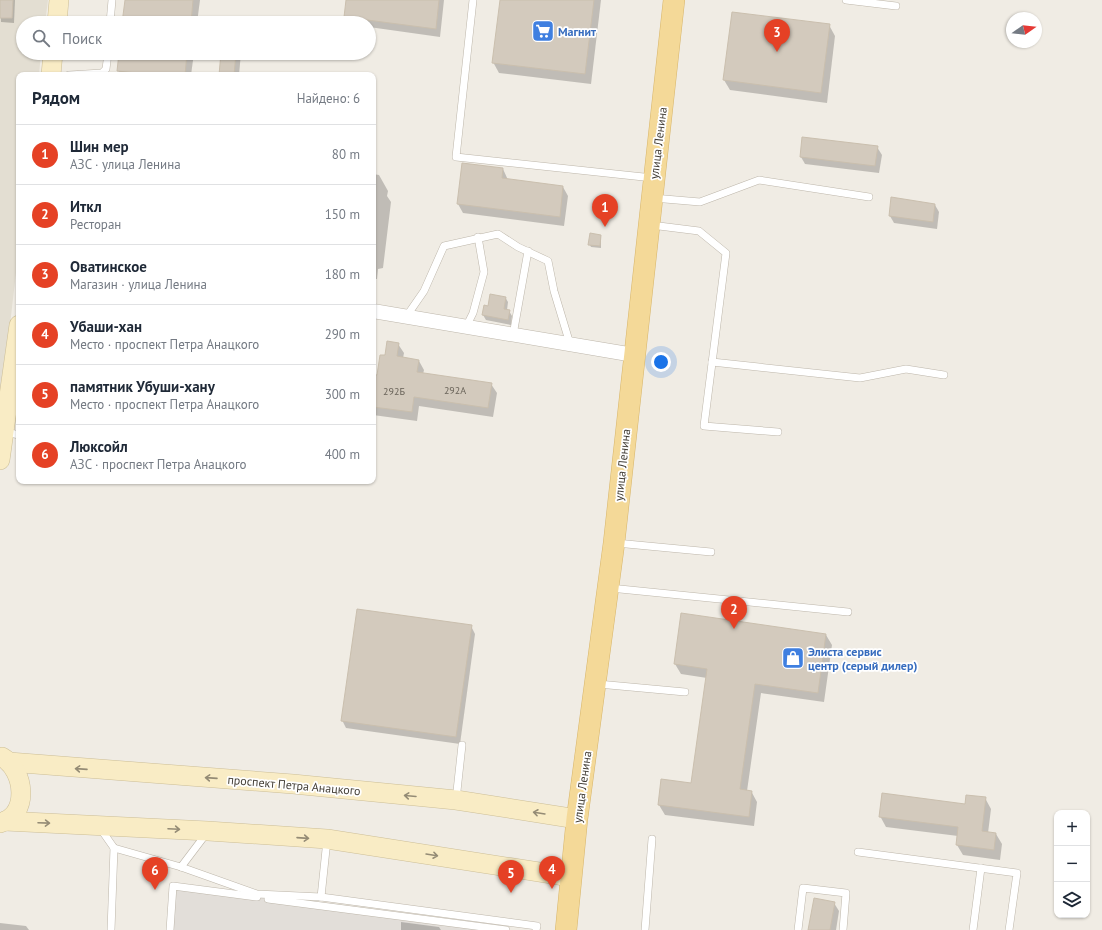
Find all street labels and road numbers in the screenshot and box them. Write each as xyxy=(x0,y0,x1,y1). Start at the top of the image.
street label: улица Ленина xyxy=(646,106,670,180)
street label: улица Ленина xyxy=(611,428,633,502)
street label: улица Ленина xyxy=(570,750,594,824)
street label: проспект Петра Анацкого xyxy=(227,772,361,798)

